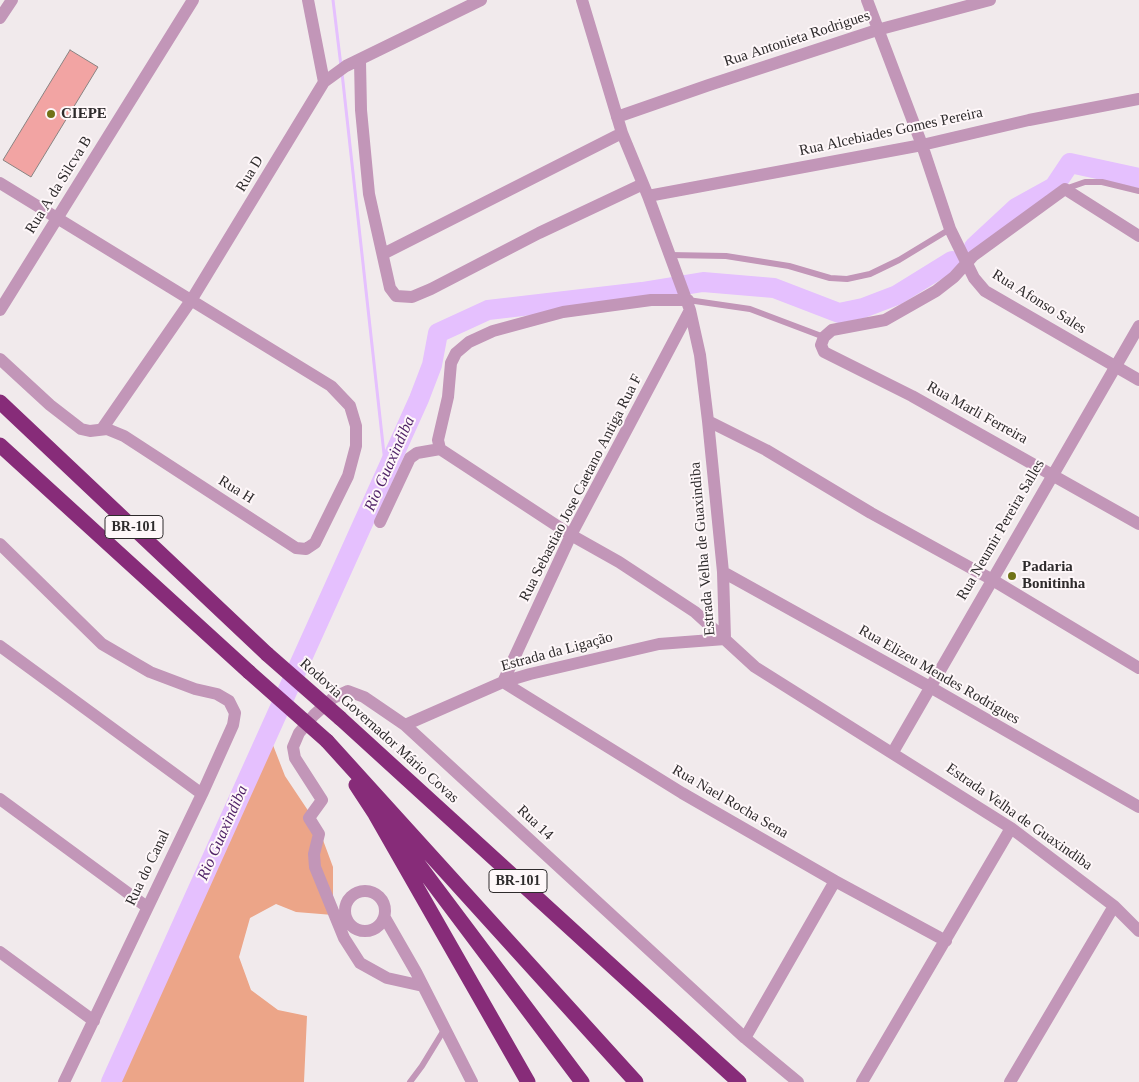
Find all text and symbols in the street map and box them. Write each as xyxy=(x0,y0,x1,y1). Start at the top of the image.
street label: Rua Antonieta Rodrigues xyxy=(722,7,872,71)
street label: Rua Alcebiades Gomes Pereira xyxy=(798,104,984,160)
place label: CIEPE xyxy=(61,105,107,123)
marker: CIEPE xyxy=(45,108,57,120)
street label: Rua A da Silcva B xyxy=(22,133,96,237)
street label: Rua D xyxy=(232,153,268,195)
street label: Rua Afonso Sales xyxy=(989,266,1089,338)
street label: Rua Sebastiao Jose Caetano Antiga Rua F xyxy=(516,371,646,605)
street label: Rua Marli Ferreira xyxy=(923,378,1031,448)
water label: Rio Guaxindiba xyxy=(361,414,419,514)
street label: Rua Neumir Pereira Salles xyxy=(953,456,1049,604)
street label: Estrada Velha de Guaxindiba xyxy=(686,461,720,637)
street label: Rua H xyxy=(215,472,257,508)
road number: BR-101 xyxy=(105,516,163,538)
place label: Padaria Bonitinha xyxy=(1022,558,1085,593)
marker: Padaria Bonitinha xyxy=(1006,570,1018,582)
street label: Rua Elizeu Mendes Rodrigues xyxy=(855,621,1023,729)
street label: Estrada da Ligação xyxy=(499,628,615,676)
street label: Rodovia Governador Mário Covas xyxy=(296,655,462,807)
street label: Estrada Velha de Guaxindiba xyxy=(942,760,1096,874)
street label: Rua Nael Rocha Sena xyxy=(669,761,791,843)
water label: Rio Guaxindiba xyxy=(194,783,252,883)
street label: Rua 14 xyxy=(513,802,557,844)
street label: Rua do Canal xyxy=(122,827,174,909)
road number: BR-101 xyxy=(489,869,547,892)

